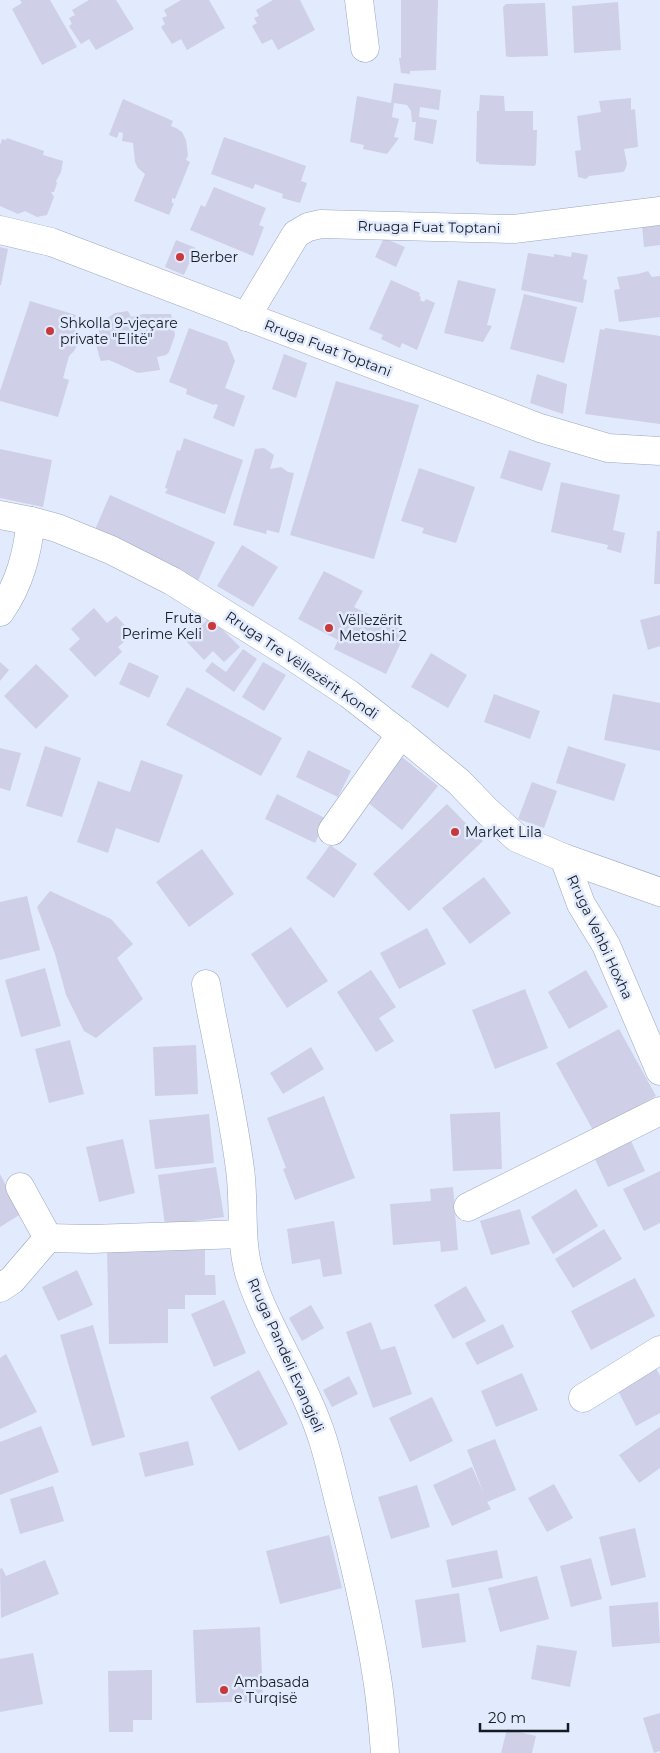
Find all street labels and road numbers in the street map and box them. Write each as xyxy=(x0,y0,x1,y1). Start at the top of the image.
street label: Rruaga Fuat Toptani xyxy=(357,217,501,237)
street label: Rruga Fuat Toptani xyxy=(262,315,394,381)
street label: Rruga Tre Vëllezërit Kondi xyxy=(222,607,382,723)
street label: Rruga Vehbi Hoxha xyxy=(563,872,637,1002)
street label: Rruga Pandeli Evangjeli xyxy=(244,1275,328,1435)

